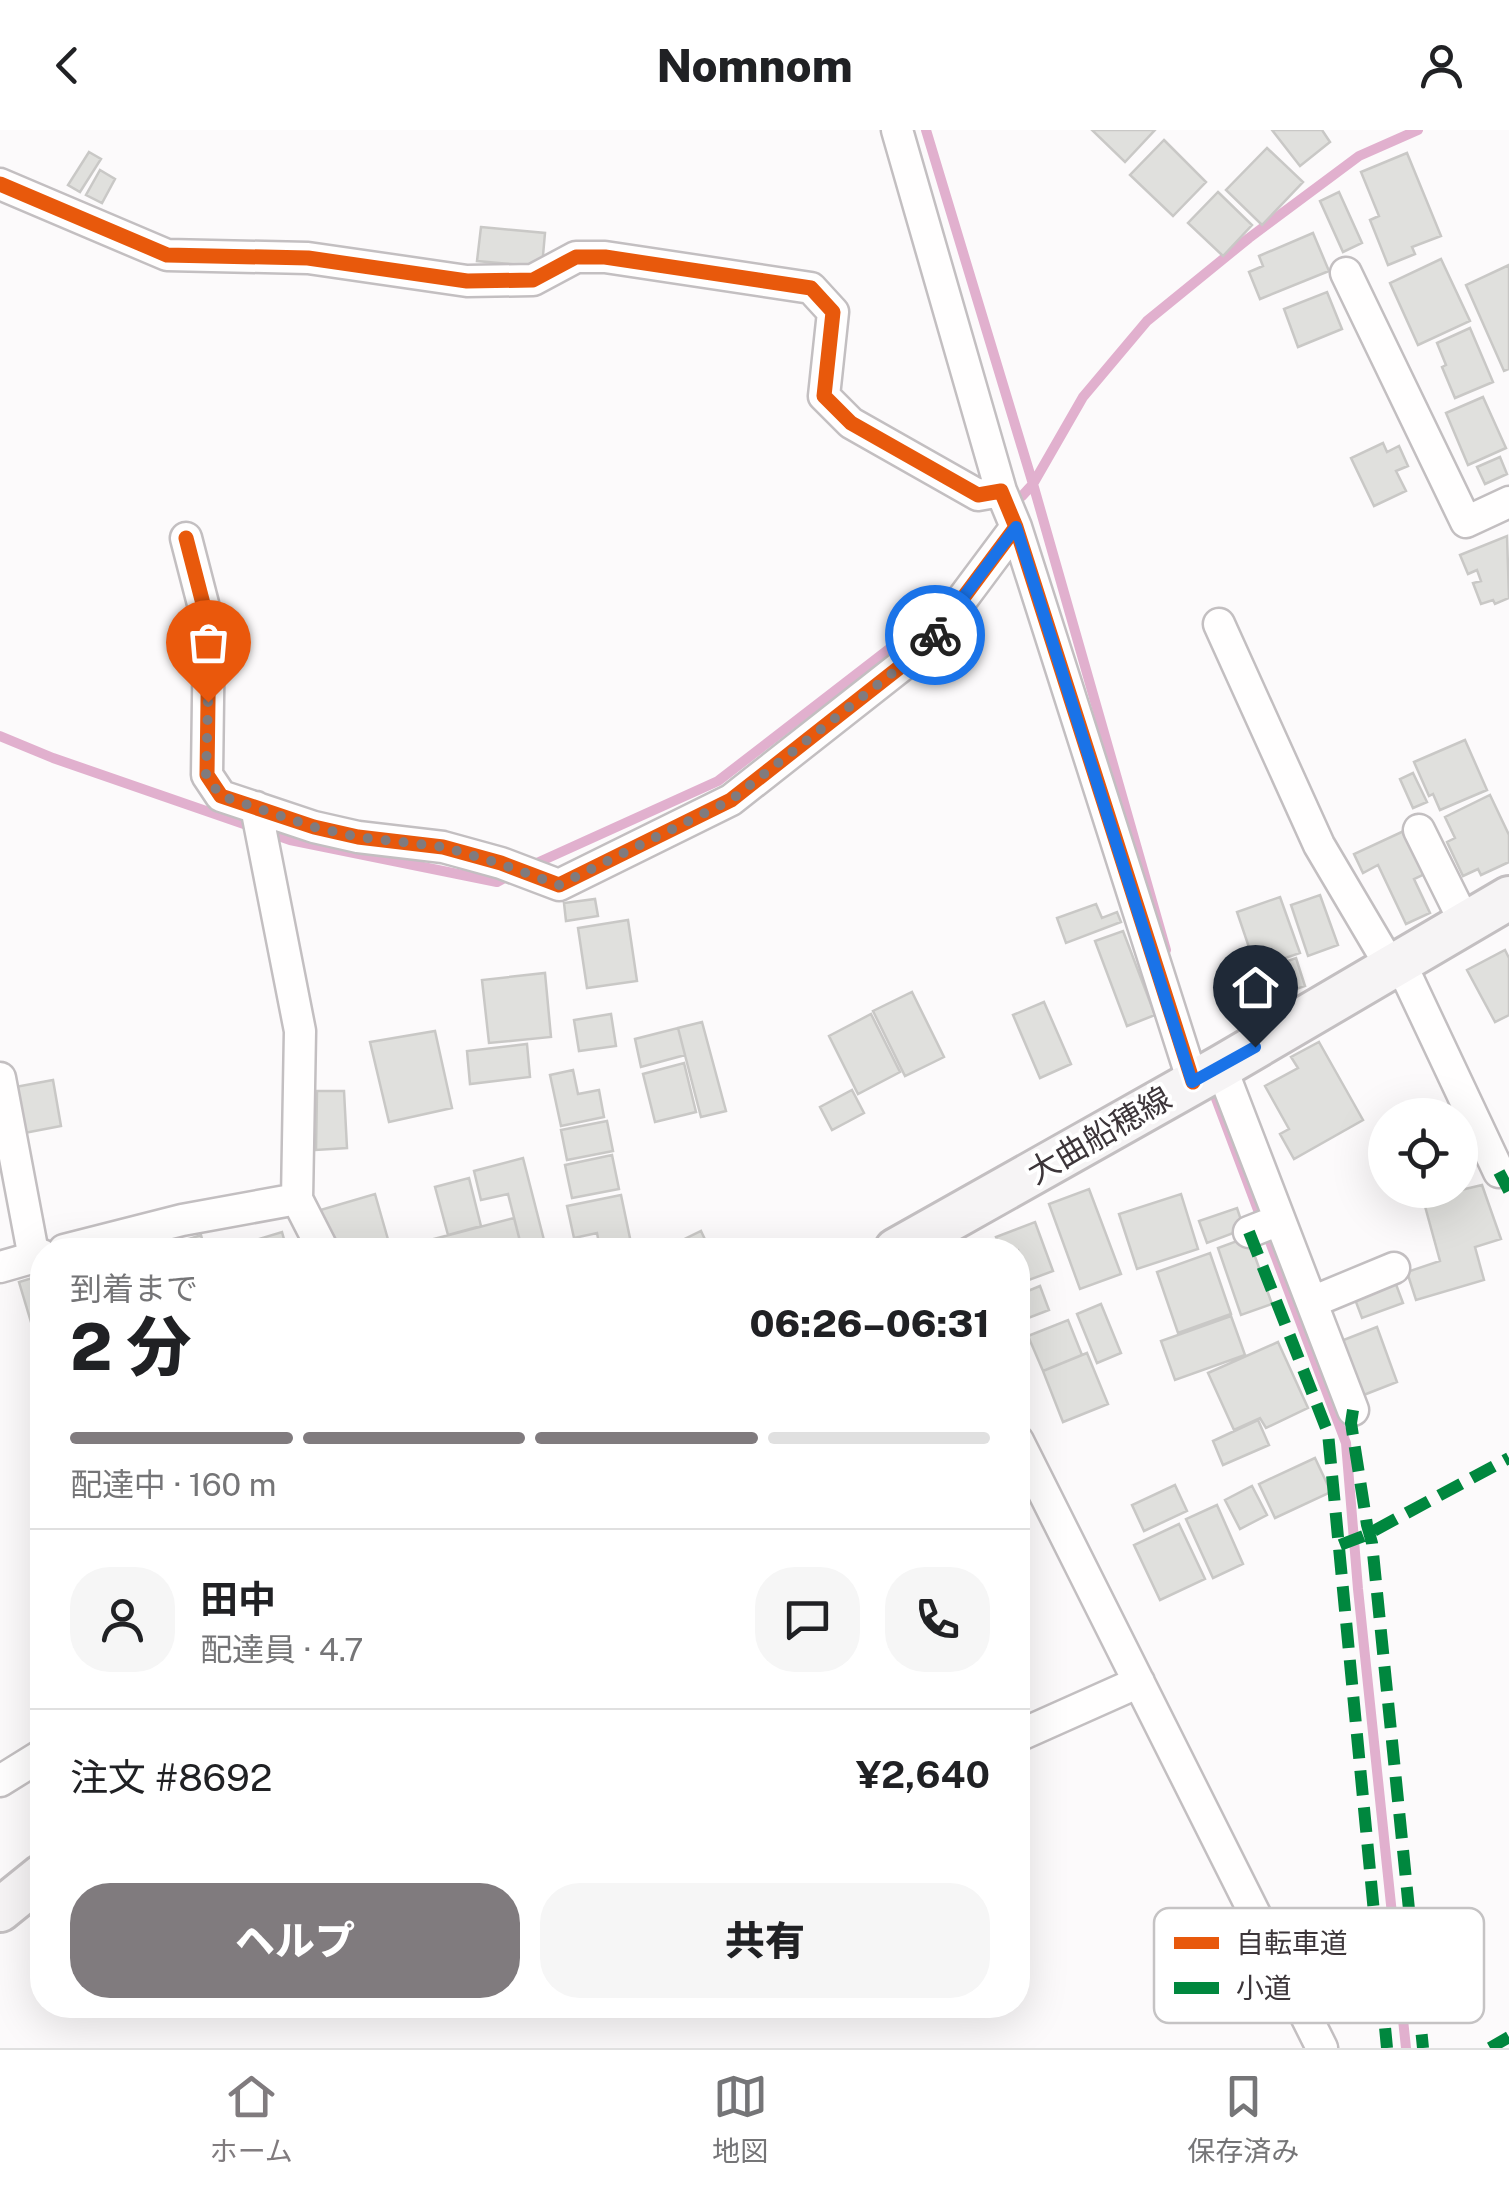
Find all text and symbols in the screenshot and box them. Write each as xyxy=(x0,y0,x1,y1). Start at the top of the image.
icon: back xyxy=(40,38,95,93)
icon: person xyxy=(1414,38,1469,93)
text: Nomnom xyxy=(656,39,853,92)
courier xyxy=(885,585,985,685)
pin xyxy=(166,600,251,703)
icon: bike xyxy=(908,608,963,663)
icon: bag xyxy=(181,615,236,670)
pin xyxy=(1213,945,1298,1048)
icon: home xyxy=(1228,960,1283,1015)
street label: 大曲船穂線 xyxy=(1020,1079,1178,1191)
map controls xyxy=(1368,1098,1478,1208)
button: locate xyxy=(1368,1098,1478,1208)
text: 到着まで xyxy=(70,1270,198,1307)
text: 06:26–06:31 xyxy=(750,1301,990,1346)
text: 2 分 xyxy=(70,1308,192,1385)
text: 配達中 · 160 m xyxy=(70,1466,276,1503)
button: person xyxy=(70,1567,175,1672)
button: chat xyxy=(755,1567,860,1672)
button: phone xyxy=(885,1567,990,1672)
text: 田中 xyxy=(200,1577,276,1622)
text: 配達員 · 4.7 xyxy=(200,1631,364,1668)
text: ¥2,640 xyxy=(856,1752,990,1797)
text: 注文 #8692 xyxy=(70,1755,272,1800)
button: ヘルプ xyxy=(70,1883,520,1998)
button: 共有 xyxy=(540,1883,990,1998)
legend xyxy=(1154,1908,1484,2023)
text: 自転車道 xyxy=(1236,1926,1348,1959)
text: 小道 xyxy=(1236,1971,1292,2004)
tab: ホーム xyxy=(210,2069,293,2169)
tab: 地図 xyxy=(712,2069,768,2169)
tab: 保存済み xyxy=(1187,2069,1299,2169)

